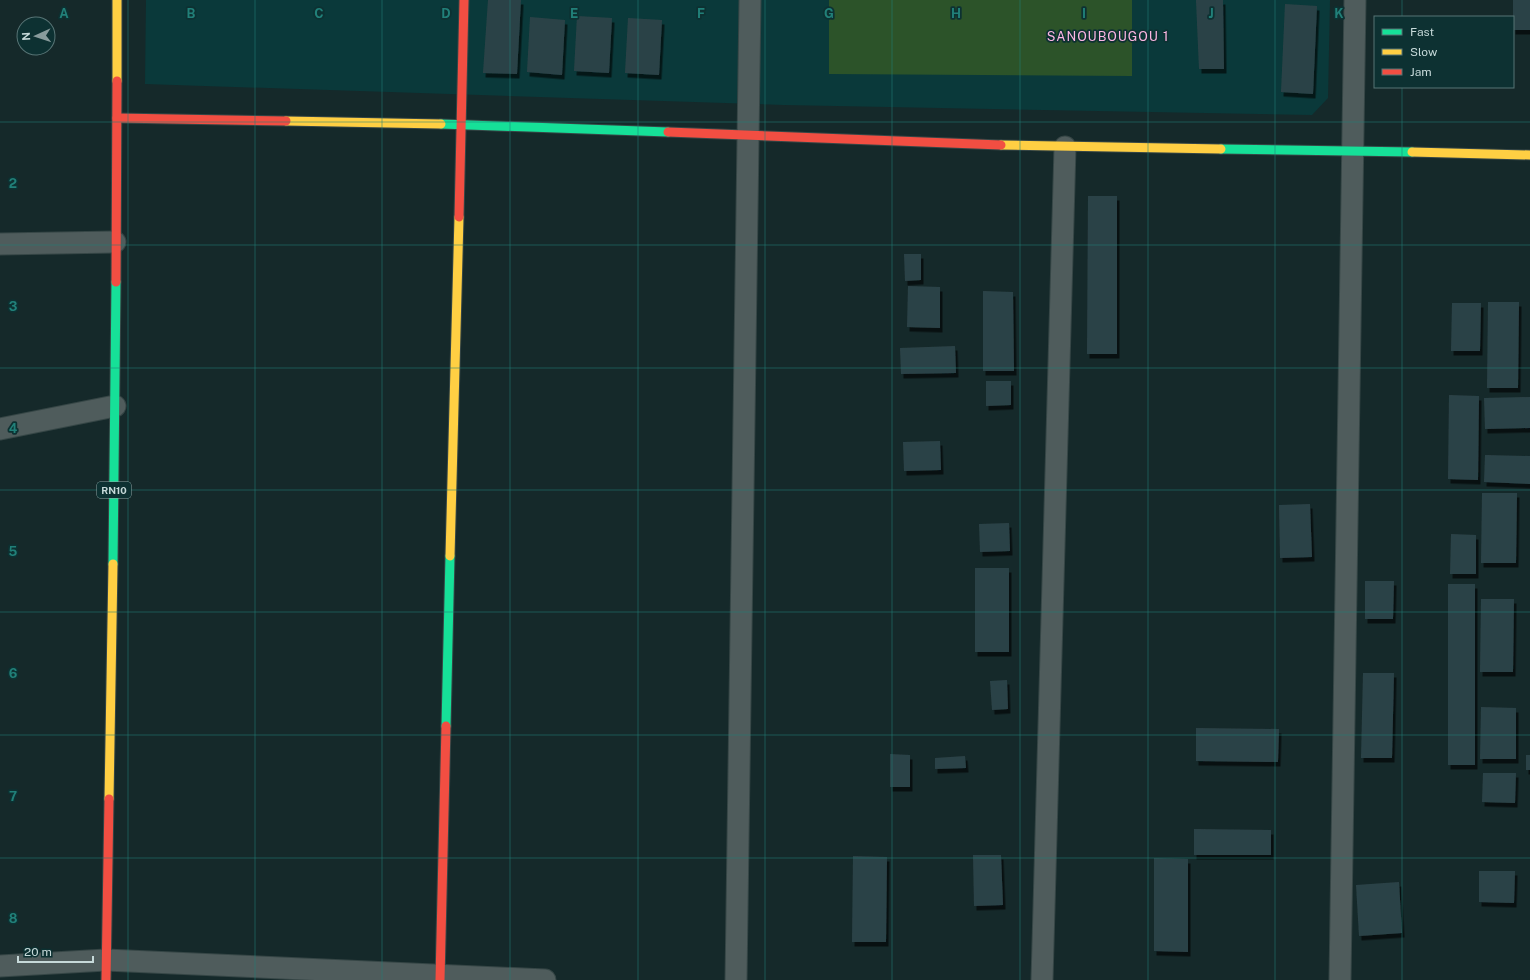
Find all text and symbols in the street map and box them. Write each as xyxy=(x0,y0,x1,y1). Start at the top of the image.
text: A xyxy=(59,6,69,21)
text: B xyxy=(187,6,196,21)
text: C xyxy=(314,6,324,21)
text: D xyxy=(441,6,451,21)
text: E xyxy=(570,6,578,21)
text: F xyxy=(697,6,705,21)
text: G xyxy=(824,6,834,21)
text: H xyxy=(951,6,961,21)
text: I xyxy=(1082,6,1086,21)
text: J xyxy=(1208,6,1214,21)
text: K xyxy=(1334,6,1344,21)
north arrow xyxy=(16,16,56,56)
legend xyxy=(1374,16,1514,88)
text: Fast xyxy=(1410,25,1435,39)
district label: SANOUBOUGOU 1 xyxy=(1047,29,1169,44)
text: N xyxy=(20,32,32,41)
text: Slow xyxy=(1410,45,1438,59)
text: Jam xyxy=(1410,65,1432,79)
text: 2 xyxy=(9,176,17,191)
text: 3 xyxy=(9,299,18,314)
text: 4 xyxy=(9,421,18,436)
road number: RN10 xyxy=(97,482,131,498)
text: 5 xyxy=(9,544,18,559)
text: 6 xyxy=(9,666,18,681)
text: 7 xyxy=(9,789,17,804)
text: 8 xyxy=(9,911,18,926)
scale bar xyxy=(18,938,93,964)
text: 20 m xyxy=(24,945,52,959)

